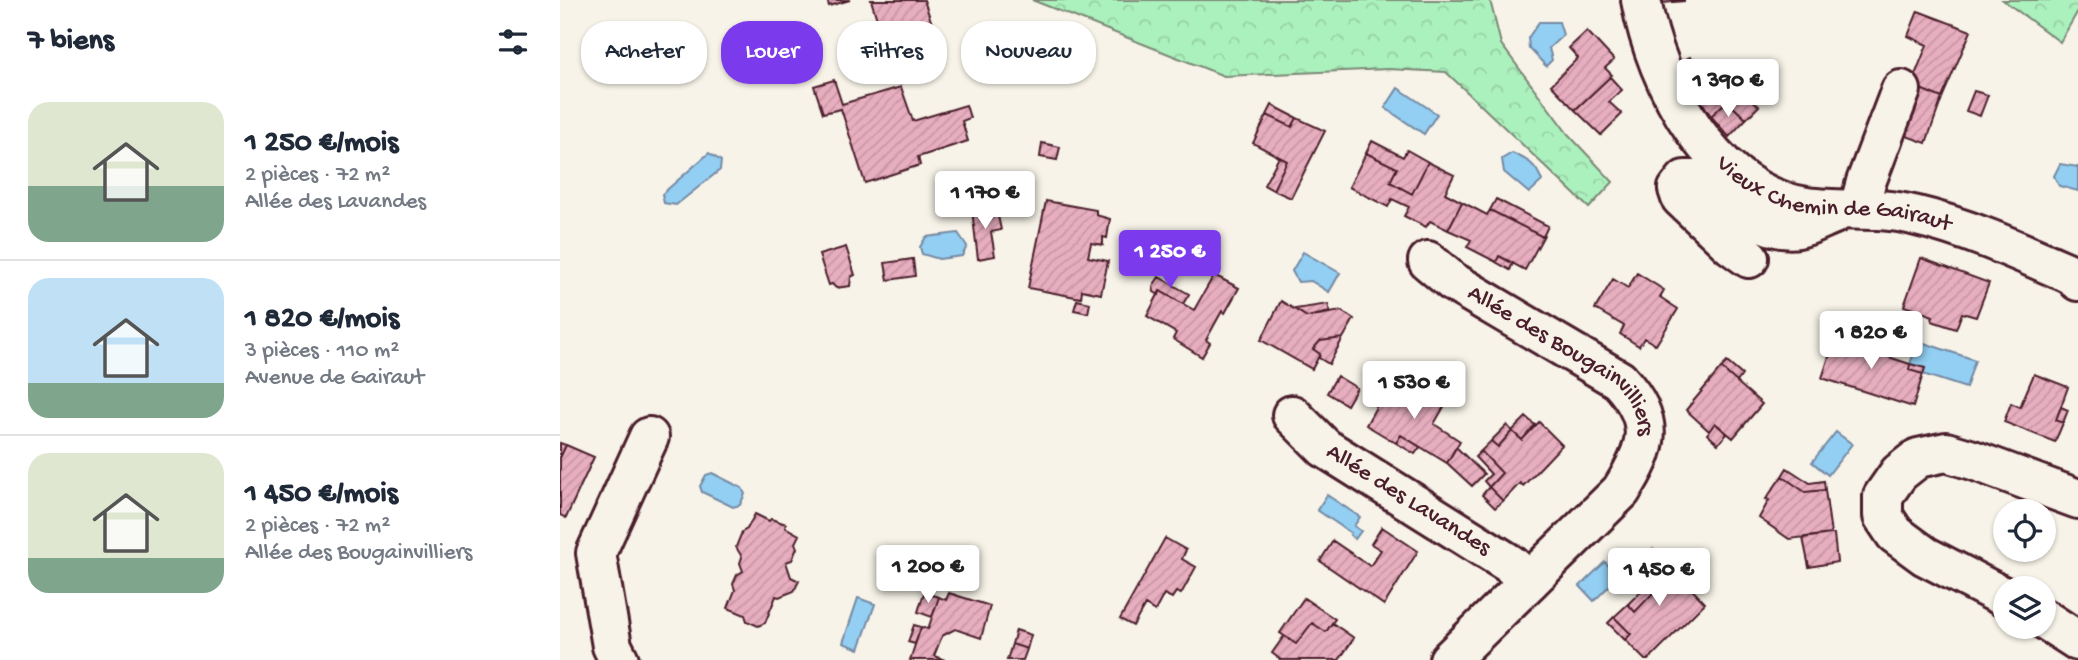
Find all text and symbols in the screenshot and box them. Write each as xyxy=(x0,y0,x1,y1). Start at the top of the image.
chip: Acheter xyxy=(581,21,707,84)
chip: Louer xyxy=(721,21,823,84)
chip: Filtres xyxy=(837,21,947,84)
chip: Nouveau xyxy=(961,21,1096,84)
icon: filters xyxy=(494,23,532,61)
text: 7 biens xyxy=(28,25,114,60)
pin: 1 390 € xyxy=(1663,60,1793,119)
text: 1 390 € xyxy=(1693,68,1763,95)
text: 1 250 €/mois xyxy=(245,127,398,162)
icon: home xyxy=(84,130,168,214)
street label: Vieux Chemin de Gairaut xyxy=(1708,149,1957,240)
text: 2 pièces · 72 m² xyxy=(245,162,390,189)
pin: 1 170 € xyxy=(920,172,1050,231)
text: 1 170 € xyxy=(951,180,1019,207)
text: Allée des Lavandes xyxy=(245,189,426,216)
pin: 1 250 € xyxy=(1105,230,1235,290)
text: 1 250 € xyxy=(1135,239,1205,266)
street label: Allée des Bougainvilliers xyxy=(1462,279,1659,437)
text: 1 820 €/mois xyxy=(245,303,399,338)
icon: home xyxy=(84,306,168,390)
pin: 1 820 € xyxy=(1806,312,1936,371)
text: 1 820 € xyxy=(1836,320,1906,347)
text: 3 pièces · 110 m² xyxy=(245,338,399,365)
pin: 1 530 € xyxy=(1349,362,1479,421)
text: Avenue de Gairaut xyxy=(245,365,424,392)
text: 1 530 € xyxy=(1379,370,1449,397)
street label: Allée des Lavandes xyxy=(1321,438,1497,563)
text: 1 450 €/mois xyxy=(245,478,398,513)
icon: home xyxy=(84,481,168,565)
map controls xyxy=(1993,499,2056,639)
button: locate xyxy=(1993,499,2056,562)
text: 2 pièces · 72 m² xyxy=(245,513,390,540)
text: Allée des Bougainvilliers xyxy=(245,540,472,567)
pin: 1 200 € xyxy=(863,546,993,605)
pin: 1 450 € xyxy=(1594,548,1724,608)
text: 1 200 € xyxy=(892,554,964,581)
text: 1 450 € xyxy=(1624,557,1694,584)
button: layers xyxy=(1993,576,2056,639)

